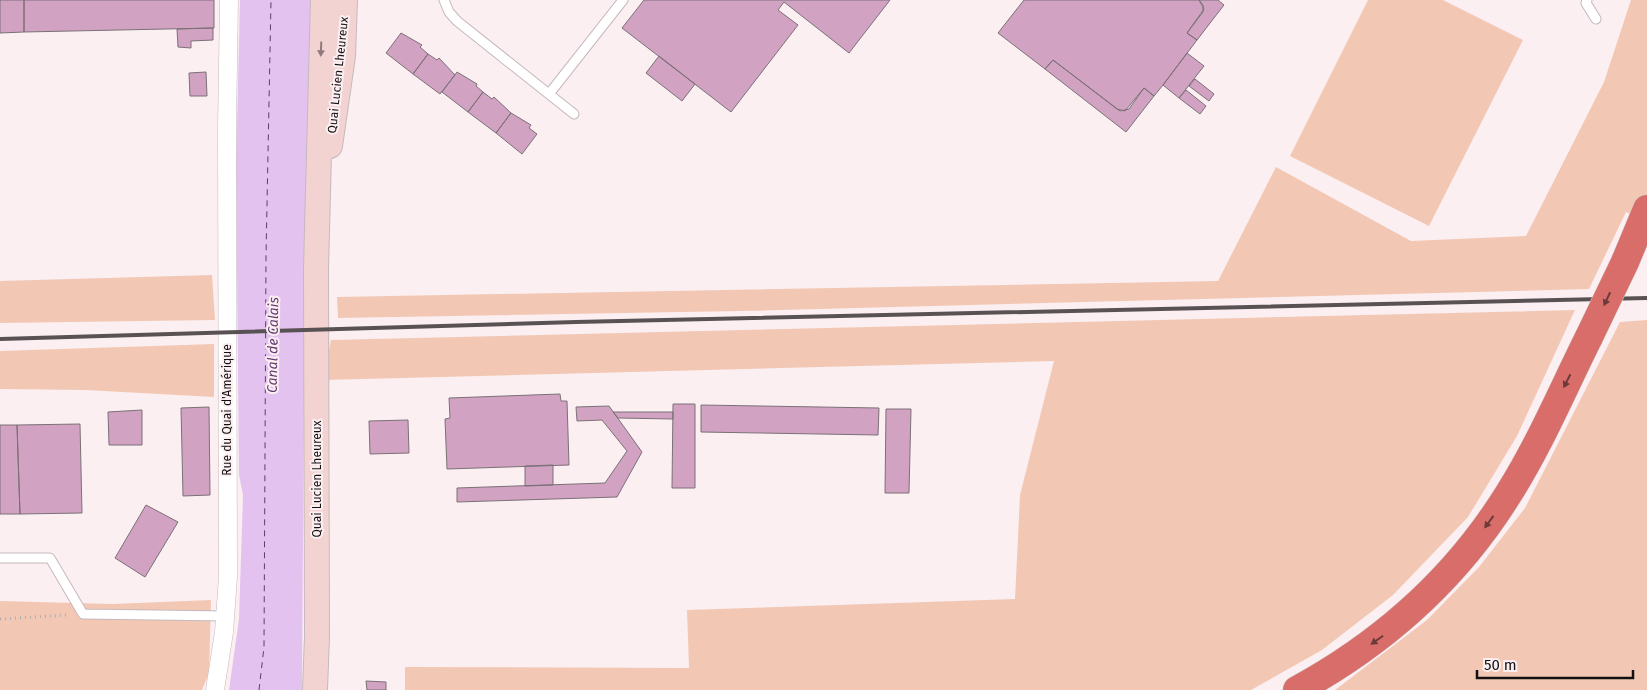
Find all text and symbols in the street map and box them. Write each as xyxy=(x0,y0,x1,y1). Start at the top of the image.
street label: Quai Lucien Lheureux xyxy=(325,16,351,134)
one-way arrow xyxy=(317,41,325,57)
one-way arrow xyxy=(1603,292,1611,306)
water label: Canal de Calais xyxy=(264,296,282,393)
street label: Rue du Quai d'Amérique xyxy=(220,344,234,476)
one-way arrow xyxy=(1563,373,1571,388)
street label: Quai Lucien Lheureux xyxy=(310,420,324,538)
one-way arrow xyxy=(1484,516,1494,529)
one-way arrow xyxy=(1370,635,1384,645)
scale bar xyxy=(1477,648,1633,680)
text: 50 m xyxy=(1484,656,1517,674)

